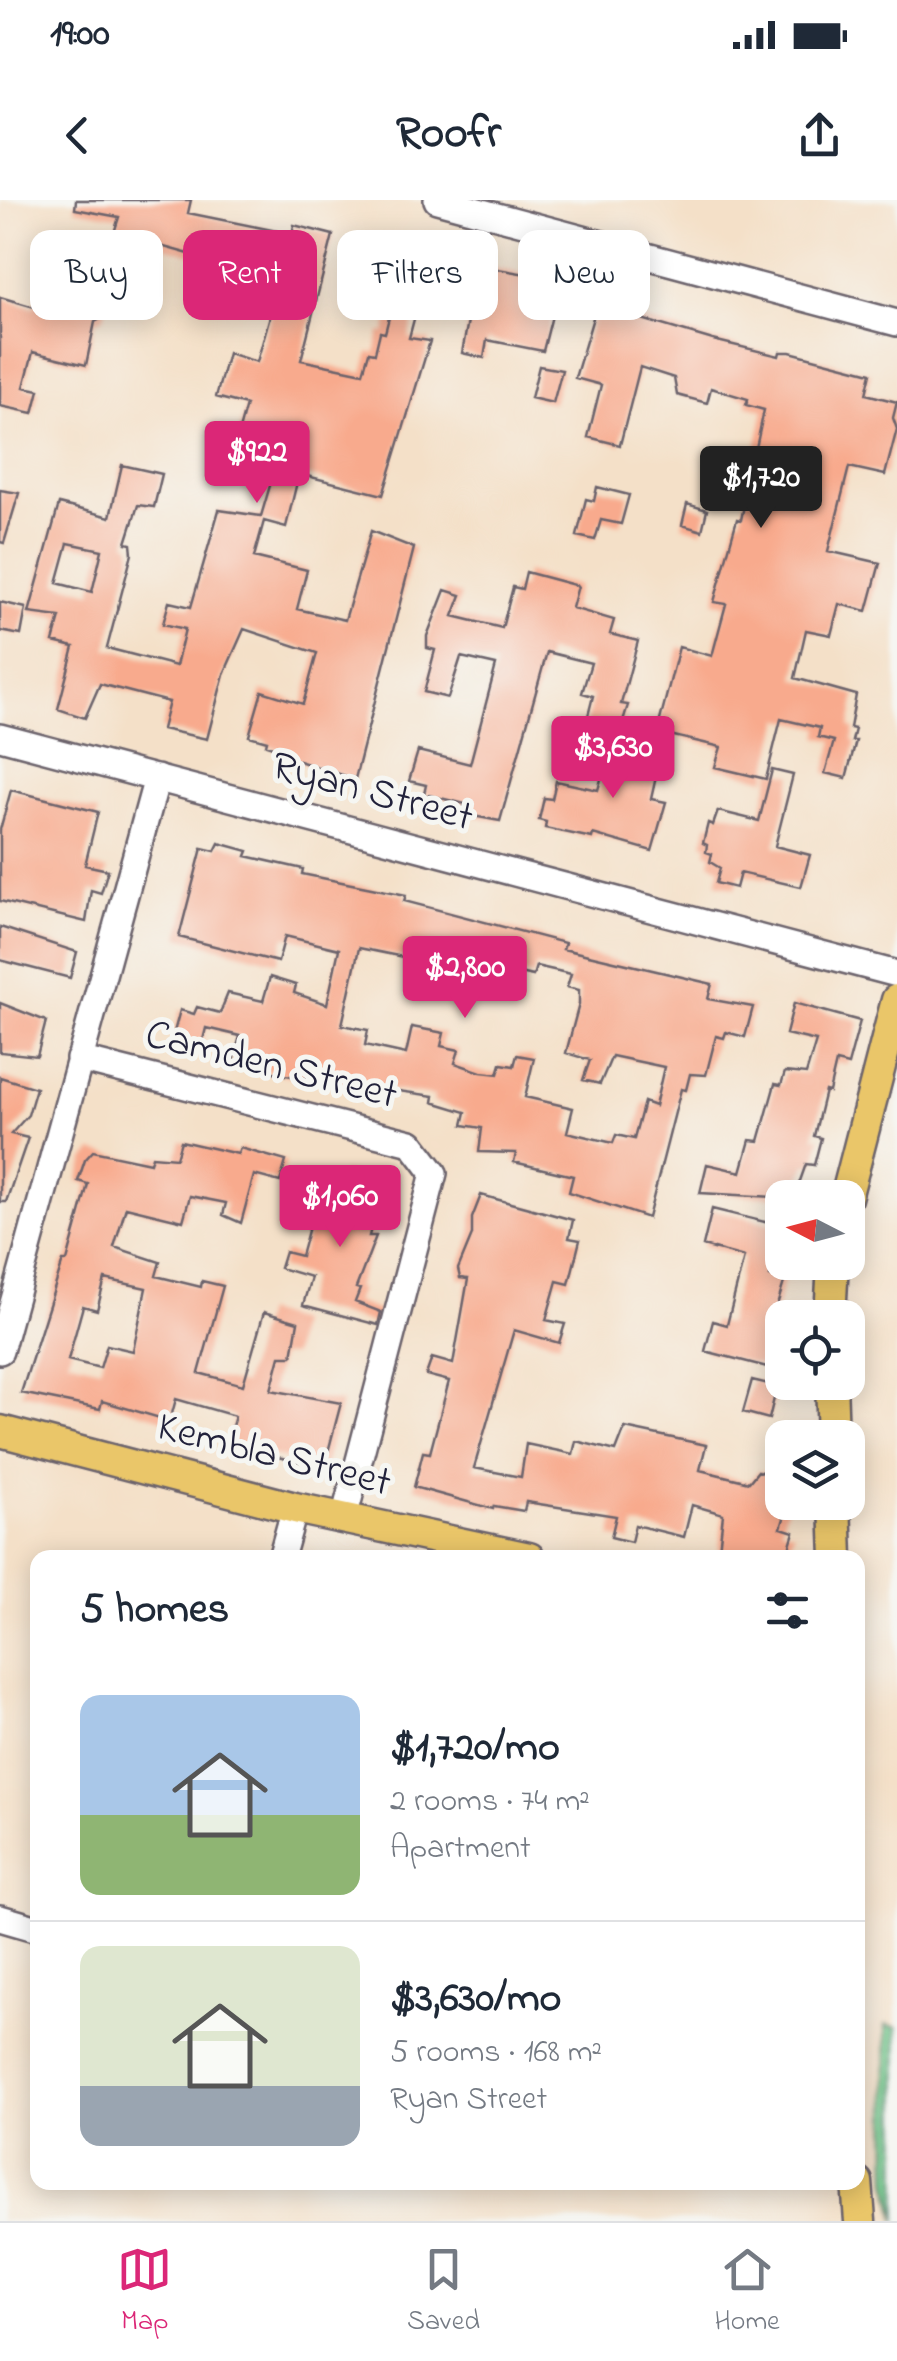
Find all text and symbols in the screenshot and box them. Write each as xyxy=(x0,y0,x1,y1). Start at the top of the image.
text: 19:00 xyxy=(50,7,110,63)
text: Roofr xyxy=(396,102,501,168)
icon: back xyxy=(50,108,105,163)
icon: share xyxy=(792,108,847,163)
chip: Buy xyxy=(30,230,163,320)
chip: Rent xyxy=(183,230,317,320)
chip: Filters xyxy=(337,230,498,320)
chip: New xyxy=(518,230,650,320)
pin: $922 xyxy=(198,421,316,506)
text: $922 xyxy=(227,430,287,477)
pin: $1,720 xyxy=(680,446,842,531)
text: $1,720 xyxy=(722,455,800,502)
pin: $3,630 xyxy=(532,716,694,801)
text: $3,630 xyxy=(573,725,653,772)
street label: Ryan Street xyxy=(264,737,480,849)
pin: $2,800 xyxy=(384,936,546,1021)
text: $2,800 xyxy=(425,945,505,992)
street label: Camden Street xyxy=(139,1005,403,1127)
pin: $1,060 xyxy=(259,1165,421,1250)
text: $1,060 xyxy=(302,1174,378,1221)
north arrow xyxy=(765,1180,865,1280)
map controls xyxy=(765,1180,865,1520)
button: locate xyxy=(765,1300,865,1400)
street label: Kembla Street xyxy=(151,1398,397,1514)
button: layers xyxy=(765,1420,865,1520)
text: 5 homes xyxy=(80,1580,229,1641)
icon: filters xyxy=(760,1583,815,1638)
text: $1,720/mo xyxy=(390,1718,560,1779)
icon: home xyxy=(160,1735,280,1855)
text: 2 rooms · 74 m² xyxy=(390,1779,590,1826)
text: Apartment xyxy=(390,1826,531,1873)
text: $3,630/mo xyxy=(390,1969,561,2030)
icon: home xyxy=(160,1986,280,2106)
text: 5 rooms · 168 m² xyxy=(390,2030,602,2077)
text: Ryan Street xyxy=(390,2077,547,2124)
tab: Map xyxy=(117,2242,172,2343)
tab: Saved xyxy=(407,2242,480,2343)
tab: Home xyxy=(715,2242,780,2343)

